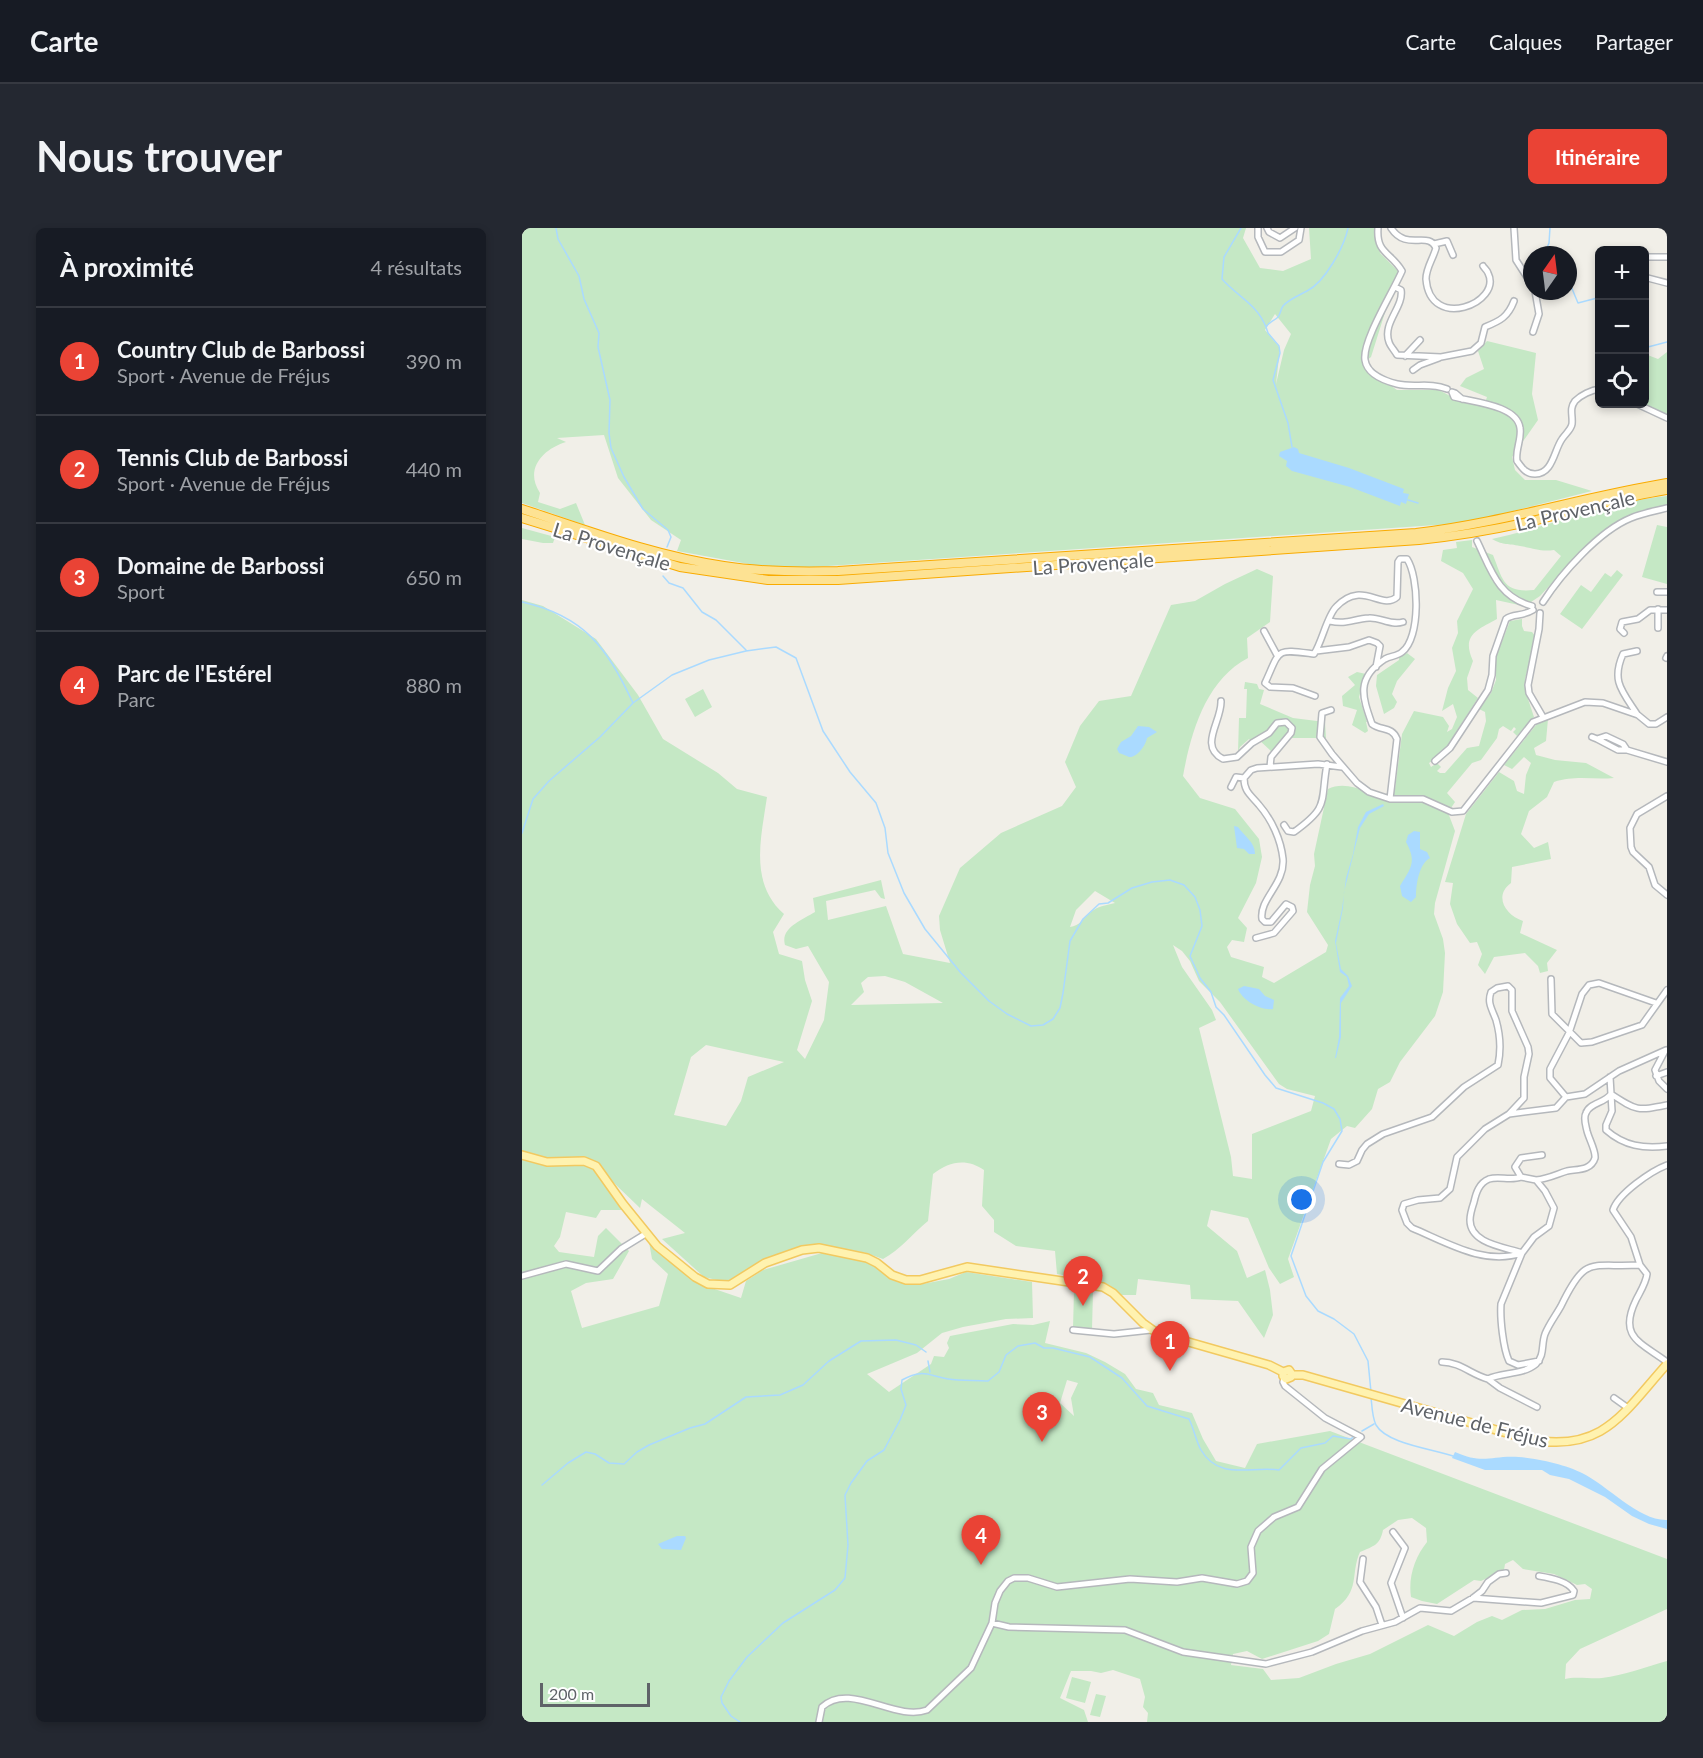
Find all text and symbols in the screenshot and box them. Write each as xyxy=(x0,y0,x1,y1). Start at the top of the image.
text: Carte xyxy=(30,24,98,58)
text: Carte xyxy=(1405,29,1456,54)
text: Calques xyxy=(1489,29,1562,54)
text: Partager xyxy=(1595,29,1673,54)
button: Itinéraire xyxy=(1528,129,1667,184)
text: Nous trouver xyxy=(36,131,282,181)
north arrow xyxy=(1523,246,1577,300)
map controls xyxy=(1595,246,1649,408)
button: + xyxy=(1595,246,1649,300)
text: À proximité xyxy=(60,251,194,283)
text: 4 résultats xyxy=(371,255,462,279)
button: − xyxy=(1595,300,1649,354)
text: Country Club de Barbossi xyxy=(117,336,365,363)
text: 1 xyxy=(74,349,85,373)
text: 390 m xyxy=(406,349,462,373)
button: locate xyxy=(1595,354,1649,408)
text: Sport · Avenue de Fréjus xyxy=(117,363,330,387)
text: Tennis Club de Barbossi xyxy=(117,444,348,471)
text: 2 xyxy=(74,457,85,481)
text: 440 m xyxy=(406,457,462,481)
text: Sport · Avenue de Fréjus xyxy=(117,471,330,495)
street label: La Provençale xyxy=(1513,485,1637,535)
street label: La Provençale xyxy=(550,517,674,575)
street label: La Provençale xyxy=(1031,547,1155,579)
text: Domaine de Barbossi xyxy=(117,552,324,579)
text: 3 xyxy=(74,565,85,589)
text: 650 m xyxy=(406,565,462,589)
text: Sport xyxy=(117,579,165,603)
text: Parc de l'Estérel xyxy=(117,660,272,687)
text: 4 xyxy=(74,673,85,697)
text: 880 m xyxy=(406,673,462,697)
text: Parc xyxy=(117,687,155,711)
your location xyxy=(1287,1185,1316,1214)
pin: 2 xyxy=(1064,1256,1102,1306)
pin: 1 xyxy=(1150,1322,1190,1371)
pin: 3 xyxy=(1022,1392,1062,1442)
street label: Avenue de Fréjus xyxy=(1399,1392,1551,1452)
pin: 4 xyxy=(962,1516,1000,1565)
scale bar xyxy=(540,1680,650,1708)
text: 200 m xyxy=(549,1684,594,1703)

